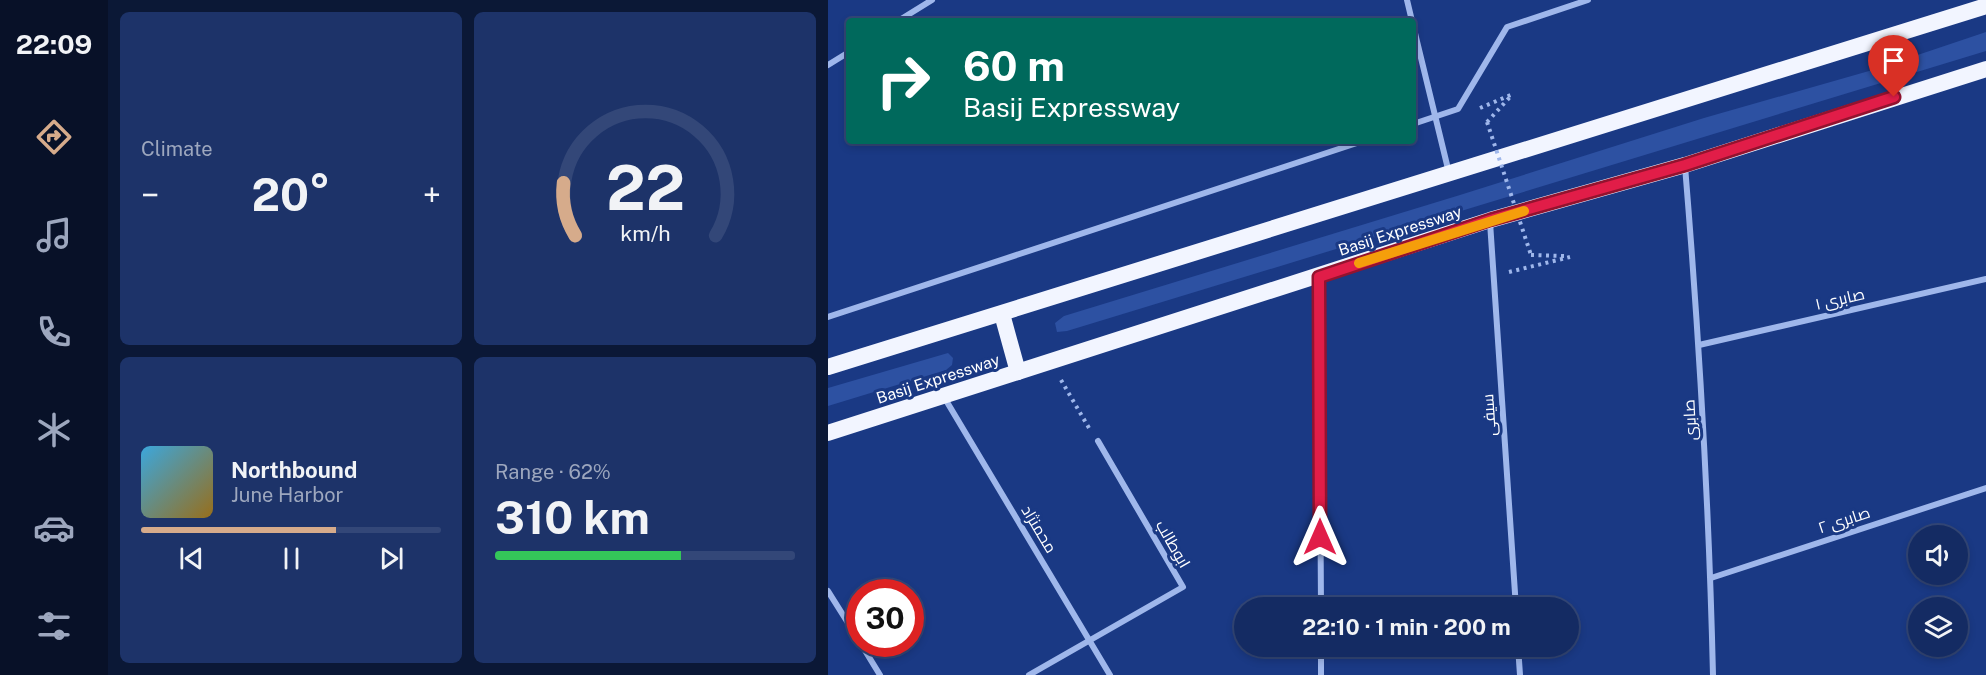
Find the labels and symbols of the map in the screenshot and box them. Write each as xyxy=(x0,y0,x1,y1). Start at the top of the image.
pin xyxy=(1868,35,1919,97)
street label: Basij Expressway xyxy=(1336,202,1465,260)
street label: صابری ۱ xyxy=(1813,284,1867,315)
street label: Basij Expressway xyxy=(874,350,1003,408)
street label: سیفی xyxy=(1478,393,1501,437)
street label: صابری xyxy=(1679,399,1702,441)
street label: محمنژاد xyxy=(1017,502,1061,556)
street label: صابری ۲ xyxy=(1816,503,1873,538)
position arrow xyxy=(1288,505,1352,569)
street label: ابوطالب xyxy=(1152,517,1194,571)
speed limit sign: 30 xyxy=(846,579,924,657)

